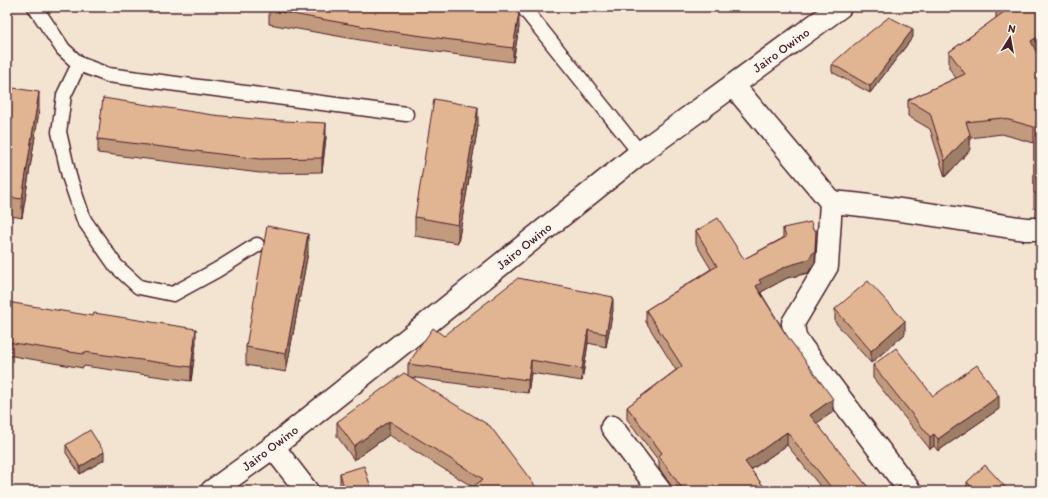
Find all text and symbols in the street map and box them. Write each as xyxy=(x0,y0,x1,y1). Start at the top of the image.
north arrow xyxy=(990,18,1030,58)
text: N xyxy=(1007,22,1017,36)
street label: Jairo Owino xyxy=(750,24,813,76)
street label: Jairo Owino xyxy=(493,219,555,273)
street label: Jairo Owino xyxy=(239,422,301,474)

